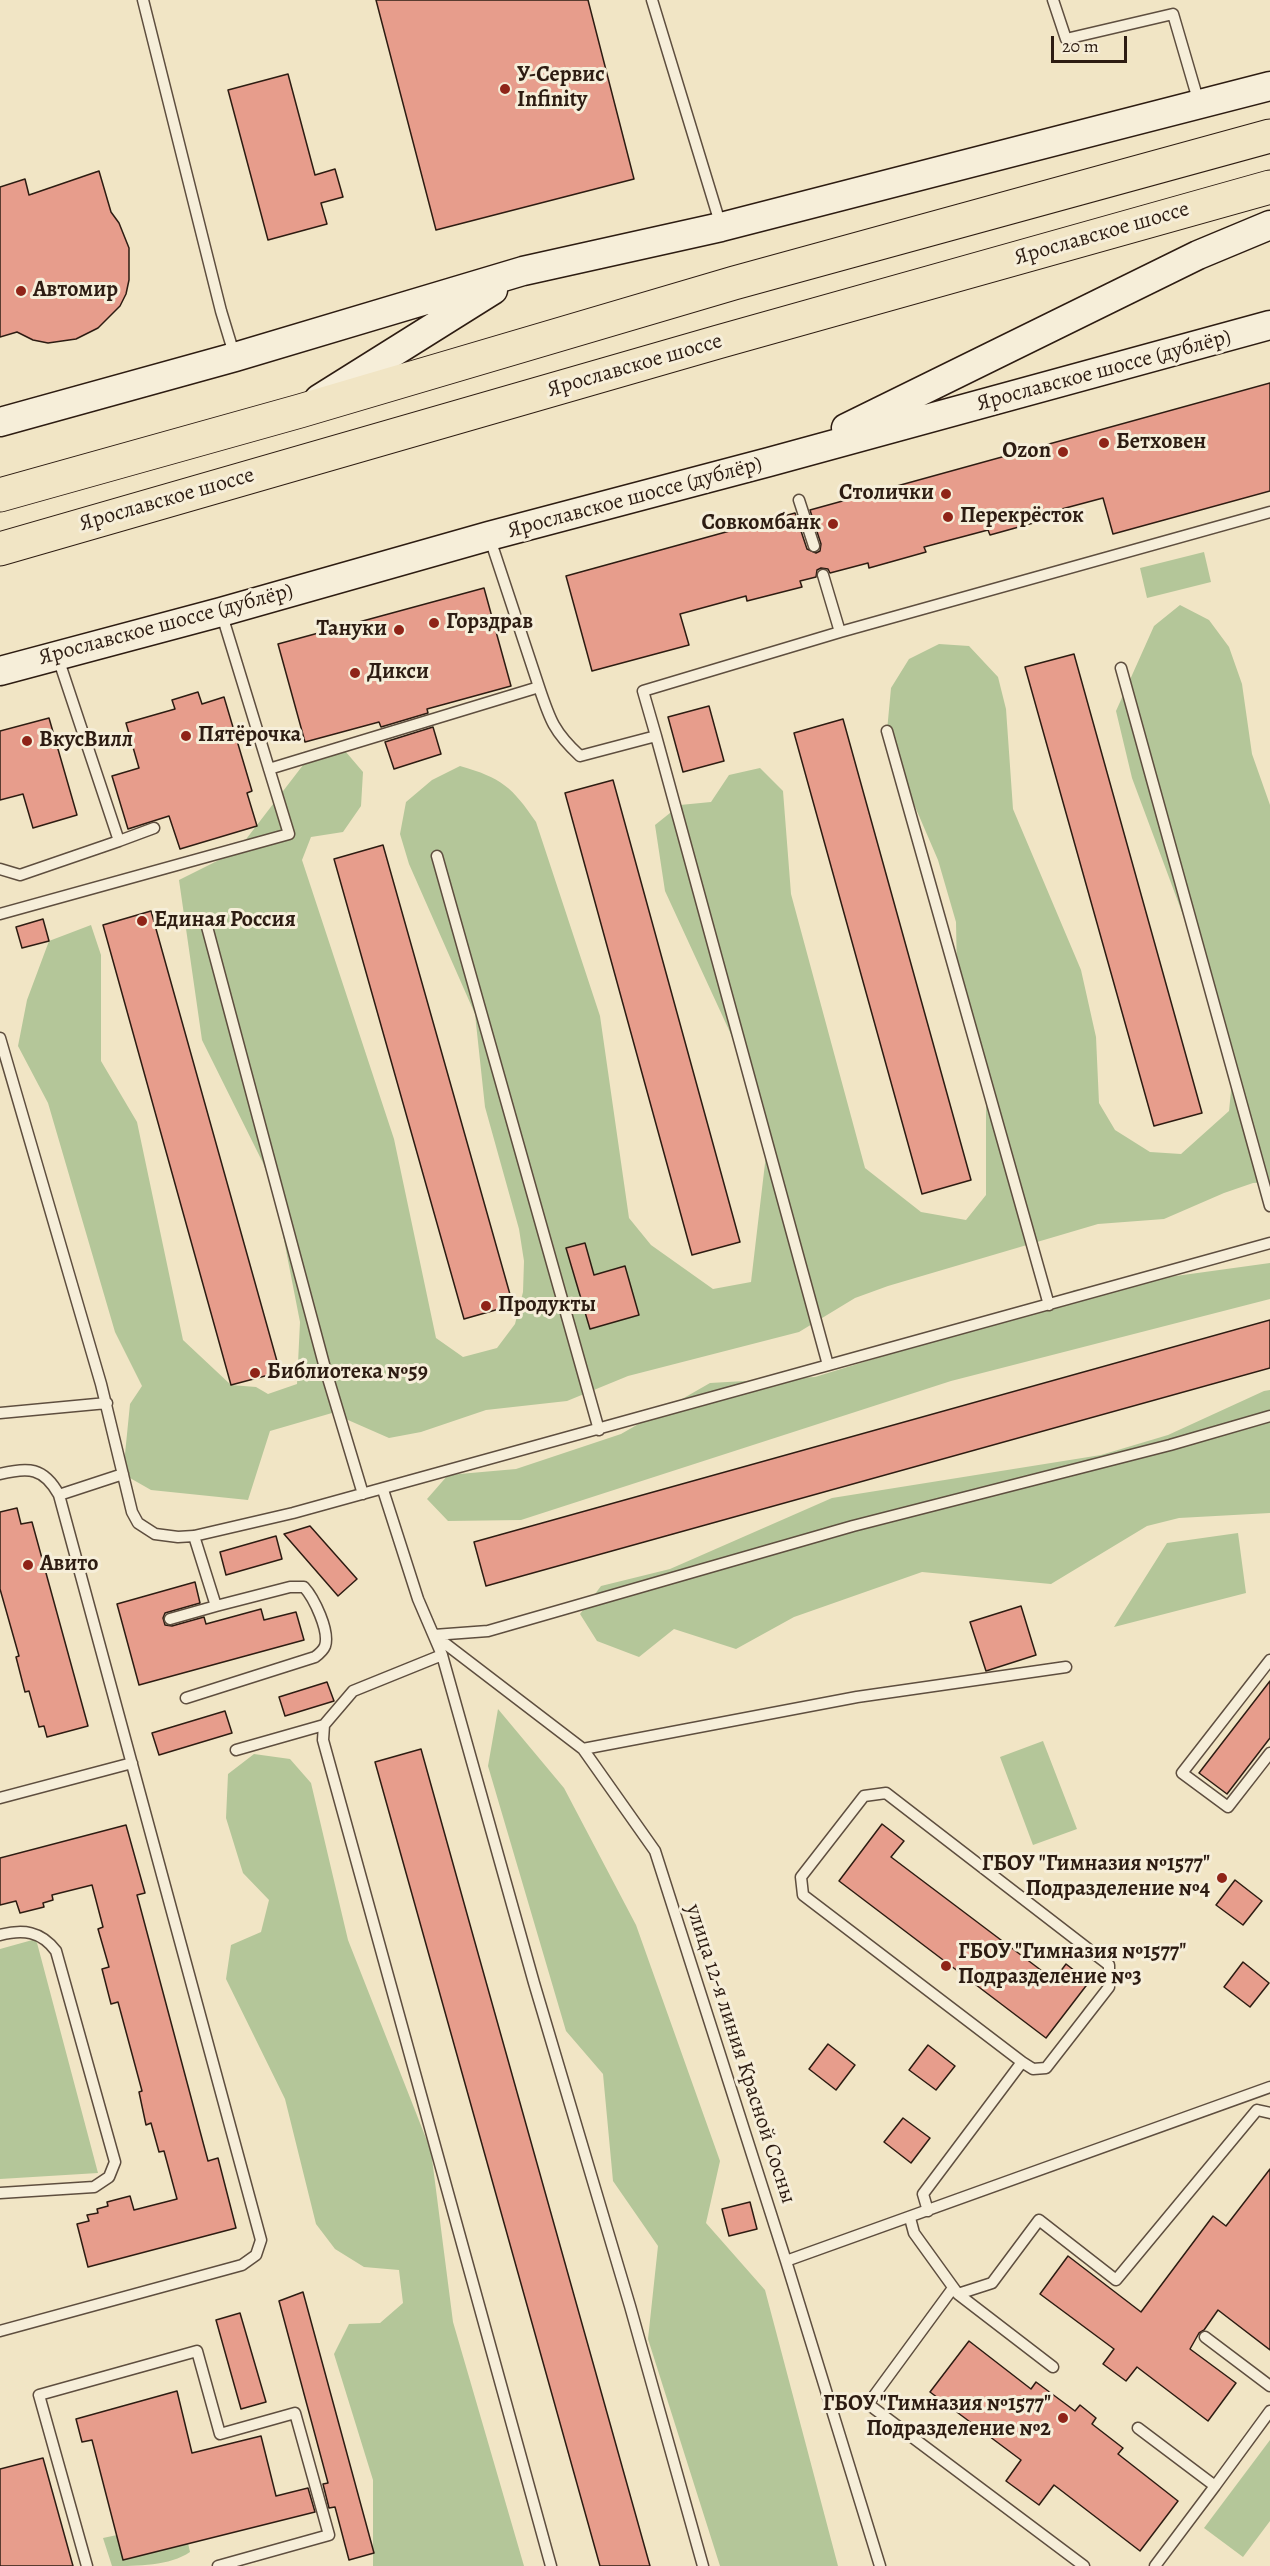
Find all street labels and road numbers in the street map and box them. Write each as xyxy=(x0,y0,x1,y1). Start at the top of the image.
street label: Ярославское шоссе xyxy=(1011,196,1193,272)
street label: Ярославское шоссе (дублёр) xyxy=(974,324,1234,418)
street label: Ярославское шоссе xyxy=(544,328,726,404)
street label: Ярославское шоссе (дублёр) xyxy=(505,451,765,545)
street label: Ярославское шоссе xyxy=(76,462,258,538)
street label: Ярославское шоссе (дублёр) xyxy=(36,578,296,672)
street label: улица 12-я линия Красной Сосны xyxy=(679,1901,801,2207)

